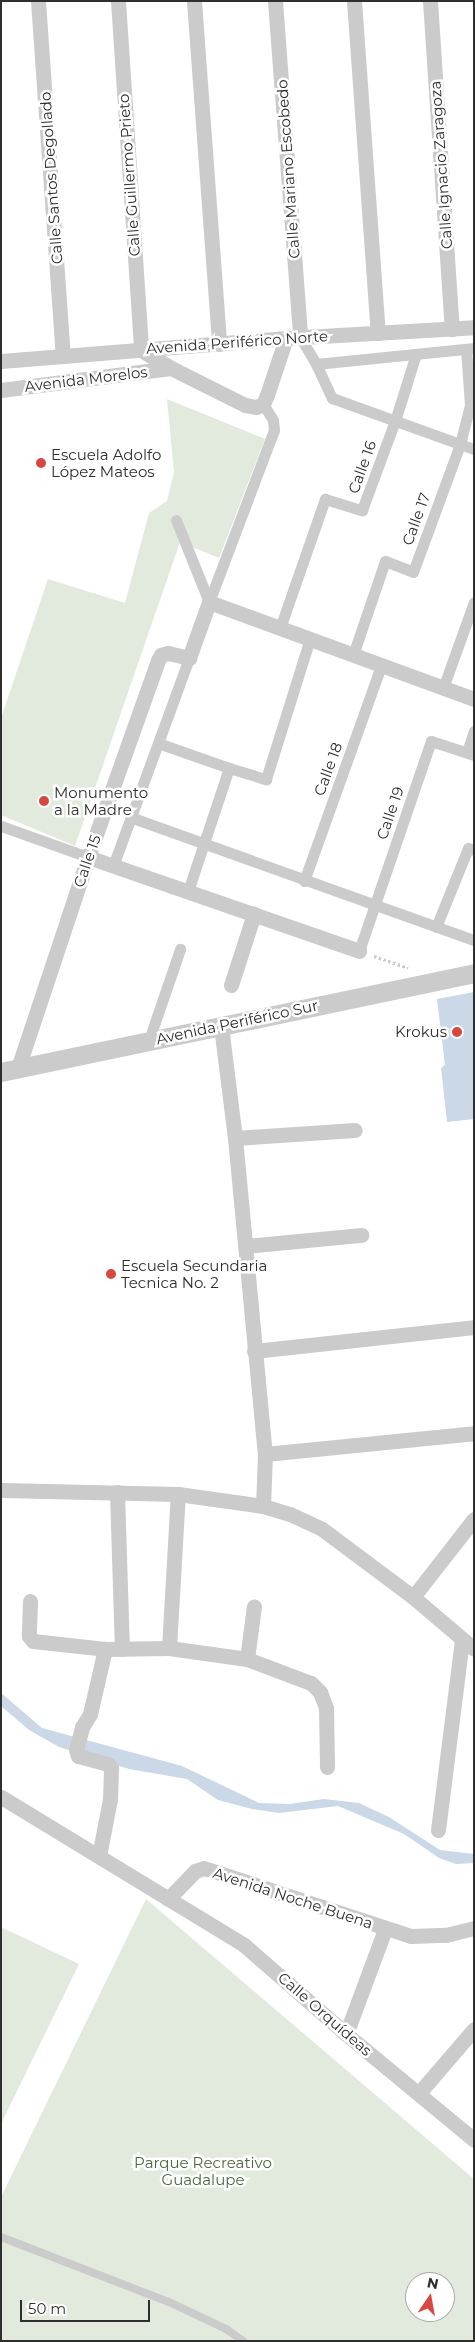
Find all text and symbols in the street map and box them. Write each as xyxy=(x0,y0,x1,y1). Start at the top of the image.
street label: Calle Mariano Escobedo xyxy=(273,79,303,259)
street label: Calle Ignacio Zaragoza xyxy=(426,80,456,250)
street label: Calle Santos Degollado xyxy=(36,91,66,265)
street label: Calle Guillermo Prieto xyxy=(114,93,144,257)
street label: Avenida Periférico Norte xyxy=(145,327,329,357)
street label: Avenida Morelos xyxy=(23,363,149,395)
street label: Calle 16 xyxy=(344,438,380,496)
place label: Escuela Adolfo López Mateos xyxy=(51,445,161,480)
marker: Escuela Adolfo López Mateos xyxy=(35,457,47,469)
street label: Calle 17 xyxy=(398,490,434,548)
street label: Calle 18 xyxy=(310,740,346,798)
place label: Monumento a la Madre xyxy=(54,783,148,818)
street label: Calle 19 xyxy=(373,784,407,842)
marker: Monumento a la Madre xyxy=(38,795,50,807)
street label: Calle 15 xyxy=(70,832,104,890)
street label: Avenida Periférico Sur xyxy=(154,996,320,1048)
place label: Krokus xyxy=(395,1023,447,1041)
marker: Krokus xyxy=(451,1026,463,1038)
place label: Escuela Secundaria Tecnica No. 2 xyxy=(121,1256,267,1291)
marker: Escuela Secundaria Tecnica No. 2 xyxy=(105,1268,117,1280)
street label: Avenida Noche Buena xyxy=(211,1864,375,1932)
street label: Calle Orquídeas xyxy=(274,1968,376,2060)
park label: Parque Recreativo Guadalupe xyxy=(134,2153,272,2188)
north arrow xyxy=(405,2272,455,2322)
text: N xyxy=(426,2273,440,2293)
scale bar xyxy=(22,2290,152,2322)
text: 50 m xyxy=(28,2299,66,2318)

